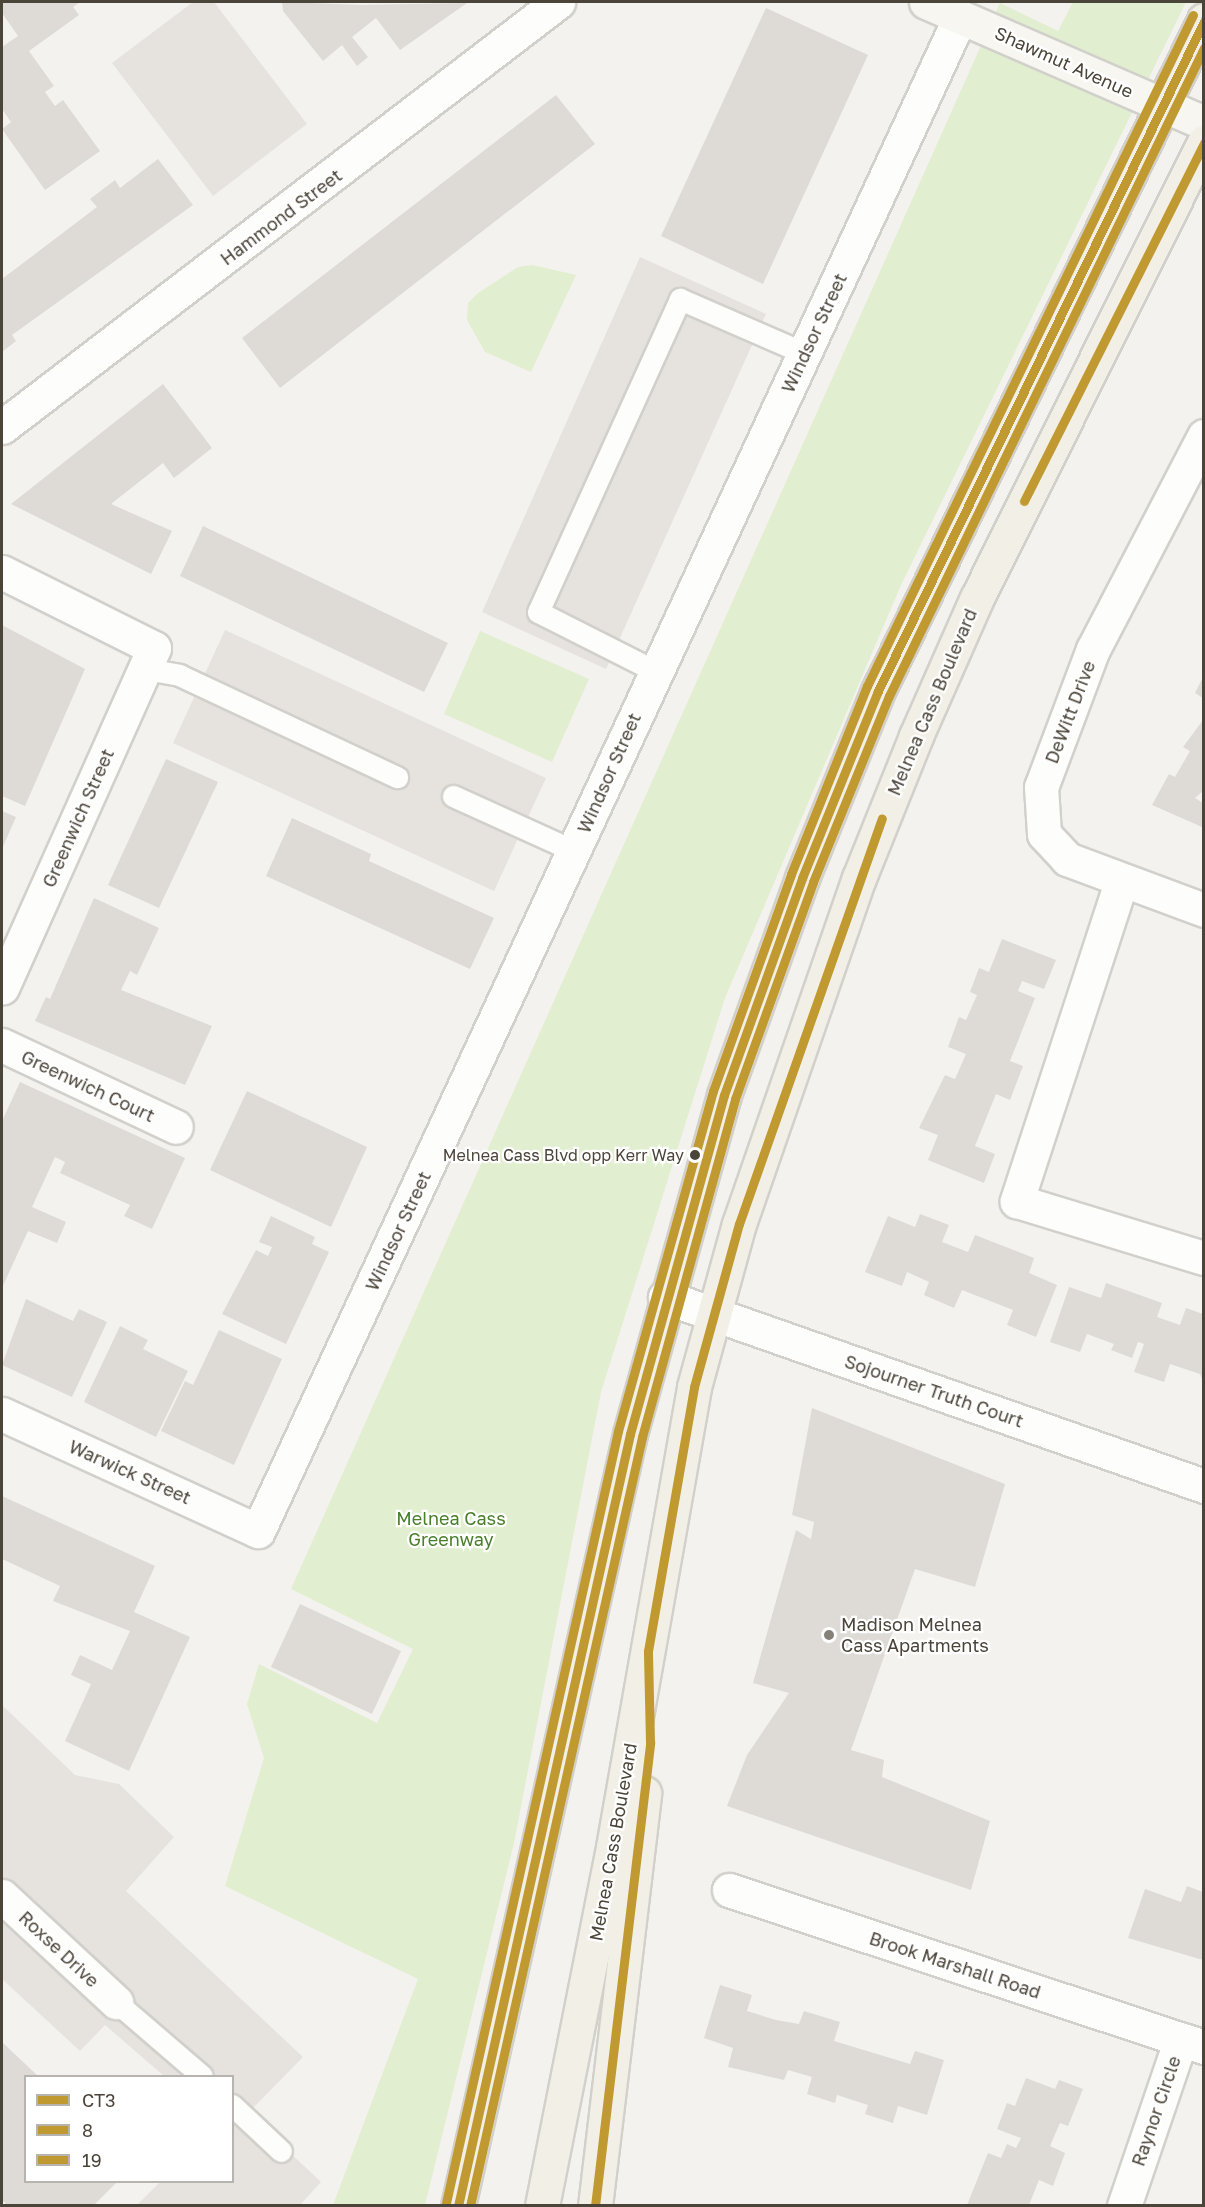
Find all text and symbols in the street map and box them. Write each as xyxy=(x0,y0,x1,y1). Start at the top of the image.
street label: Shawmut Avenue xyxy=(991,22,1137,102)
street label: Hammond Street xyxy=(216,164,346,270)
street label: Windsor Street xyxy=(777,270,851,396)
street label: Melnea Cass Boulevard xyxy=(883,605,981,799)
street label: DeWitt Drive xyxy=(1040,657,1100,767)
street label: Windsor Street xyxy=(573,710,645,836)
street label: Greenwich Street xyxy=(38,745,118,891)
street label: Greenwich Court xyxy=(18,1046,158,1126)
place label: Melnea Cass Blvd opp Kerr Way xyxy=(443,1145,684,1165)
marker: Melnea Cass Blvd opp Kerr Way xyxy=(689,1149,701,1161)
street label: Windsor Street xyxy=(361,1168,435,1294)
street label: Sojourner Truth Court xyxy=(842,1350,1026,1432)
street label: Warwick Street xyxy=(66,1435,194,1509)
park label: Melnea Cass Greenway xyxy=(396,1508,506,1550)
place label: Madison Melnea Cass Apartments xyxy=(841,1614,989,1656)
marker: Madison Melnea Cass Apartments xyxy=(822,1628,836,1642)
street label: Melnea Cass Boulevard xyxy=(585,1741,641,1943)
street label: Roxse Drive xyxy=(15,1906,103,1992)
street label: Brook Marshall Road xyxy=(867,1927,1043,2003)
street label: Raynor Circle xyxy=(1127,2053,1185,2169)
legend xyxy=(24,2075,234,2183)
text: CT3 xyxy=(82,2089,116,2111)
text: 8 xyxy=(82,2119,93,2141)
text: 19 xyxy=(82,2149,102,2171)

